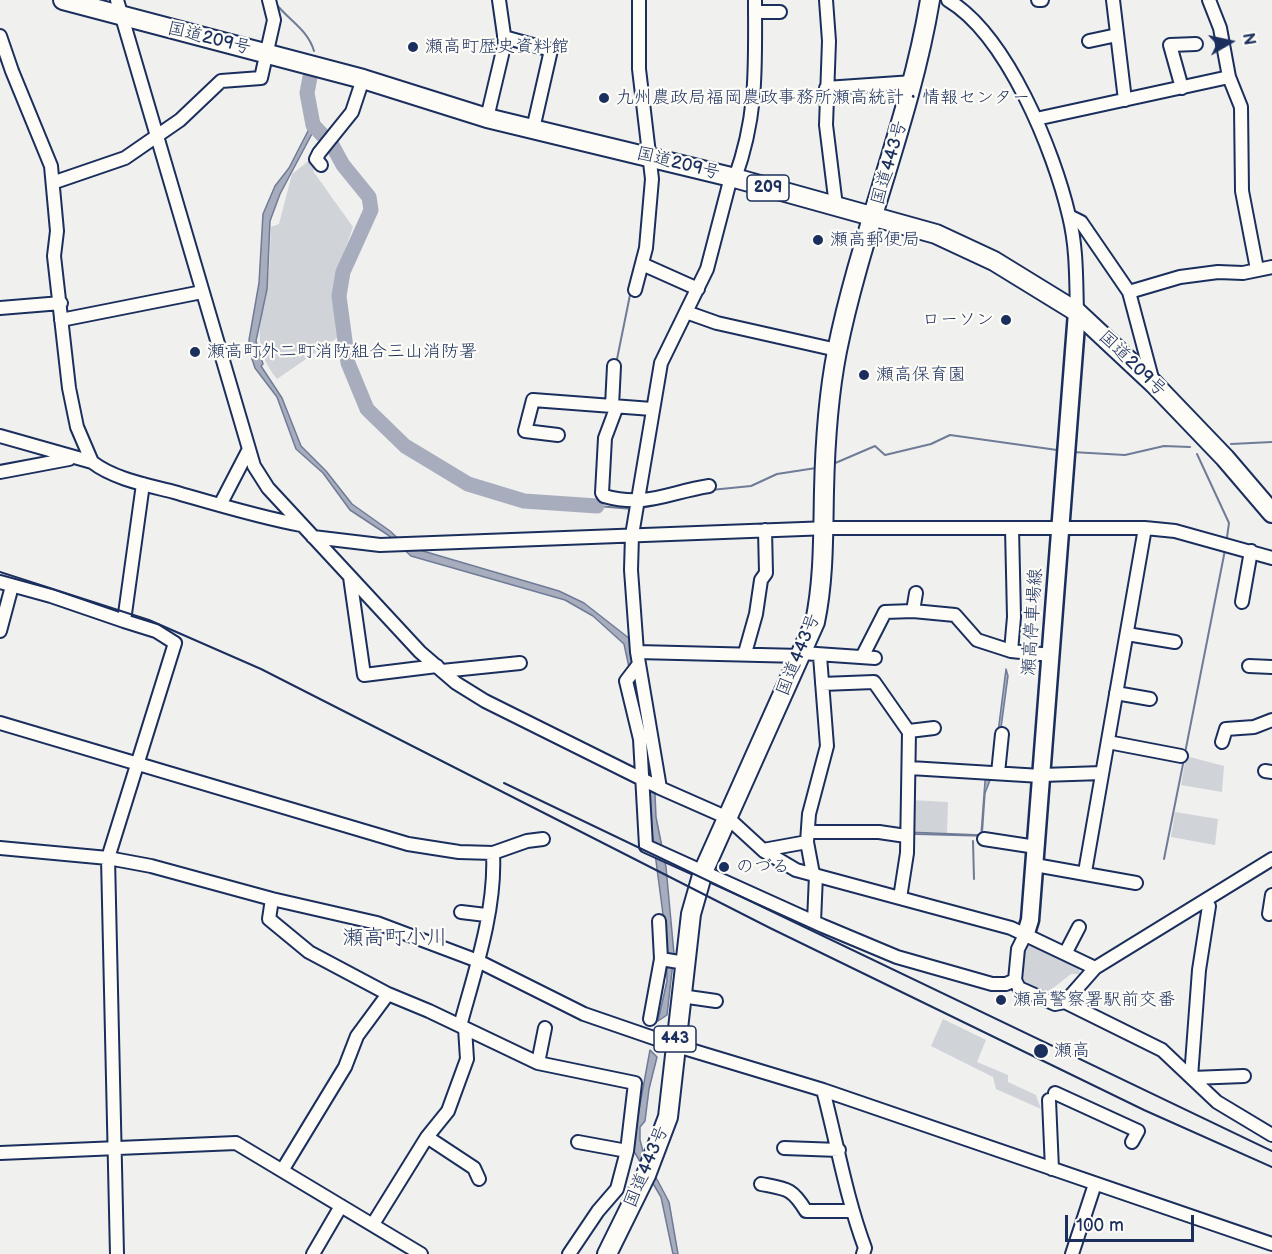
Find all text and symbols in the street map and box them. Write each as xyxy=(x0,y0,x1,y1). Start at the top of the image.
north arrow xyxy=(1200,12,1260,72)
street label: 国道209号 xyxy=(165,18,253,60)
text: N xyxy=(1238,32,1259,47)
place label: 瀬高町歴史資料館 xyxy=(425,36,569,58)
marker: 瀬高町歴史資料館 xyxy=(406,40,420,54)
place label: 九州農政局福岡農政事務所瀬高統計・情報センター xyxy=(616,87,1030,109)
marker: 九州農政局福岡農政事務所瀬高統計・情報センター xyxy=(597,91,611,105)
street label: 国道443号 xyxy=(868,118,912,208)
street label: 国道209号 xyxy=(634,143,722,185)
road number: 209 xyxy=(747,175,789,201)
place label: 瀬高郵便局 xyxy=(830,229,920,251)
marker: 瀬高郵便局 xyxy=(811,233,825,247)
place label: ローソン xyxy=(922,309,994,331)
marker: ローソン xyxy=(999,313,1013,327)
street label: 国道209号 xyxy=(1094,326,1170,402)
place label: 瀬高町外二町消防組合三山消防署 xyxy=(207,341,477,363)
marker: 瀬高町外二町消防組合三山消防署 xyxy=(188,345,202,359)
place label: 瀬高保育園 xyxy=(876,364,966,386)
marker: 瀬高保育園 xyxy=(857,368,871,382)
street label: 瀬高停車場線 xyxy=(1018,567,1048,677)
street label: 国道443号 xyxy=(773,611,825,699)
place label: のづる xyxy=(736,856,790,878)
marker: のづる xyxy=(717,860,731,874)
district label: 瀬高町小川 xyxy=(343,926,447,952)
place label: 瀬高警察署駅前交番 xyxy=(1013,989,1175,1011)
marker: 瀬高警察署駅前交番 xyxy=(994,993,1008,1007)
road number: 443 xyxy=(654,1026,696,1052)
place label: 瀬高 xyxy=(1054,1040,1090,1062)
marker: 瀬高 xyxy=(1032,1042,1050,1060)
street label: 国道443号 xyxy=(620,1123,674,1211)
scale bar xyxy=(1068,1203,1197,1241)
text: 100 m xyxy=(1076,1215,1124,1236)

